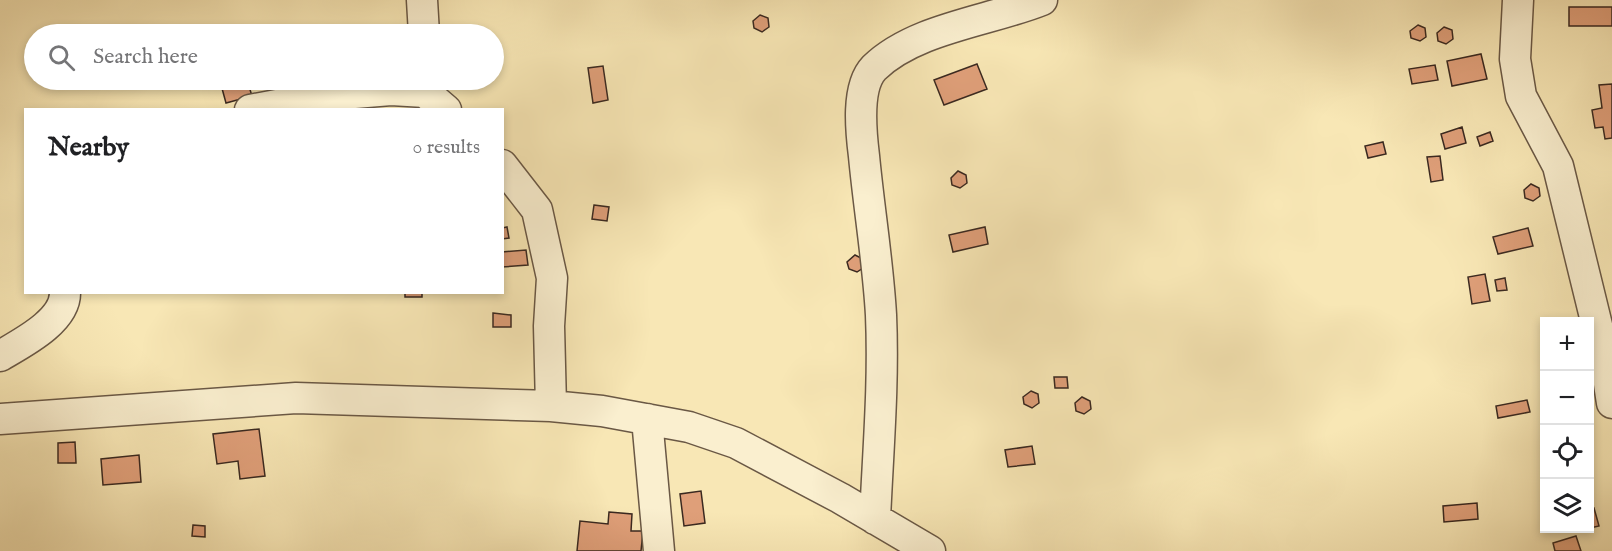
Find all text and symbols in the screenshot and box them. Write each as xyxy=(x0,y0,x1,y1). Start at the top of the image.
search box xyxy=(24,24,504,90)
icon: search xyxy=(45,41,78,74)
text: Search here xyxy=(93,43,198,71)
text: Nearby xyxy=(48,131,129,164)
text: 0 results xyxy=(413,135,480,160)
map controls xyxy=(1540,317,1594,533)
button: + xyxy=(1540,317,1594,371)
button: − xyxy=(1540,371,1594,425)
button: locate xyxy=(1540,425,1594,479)
button: layers xyxy=(1540,479,1594,533)

